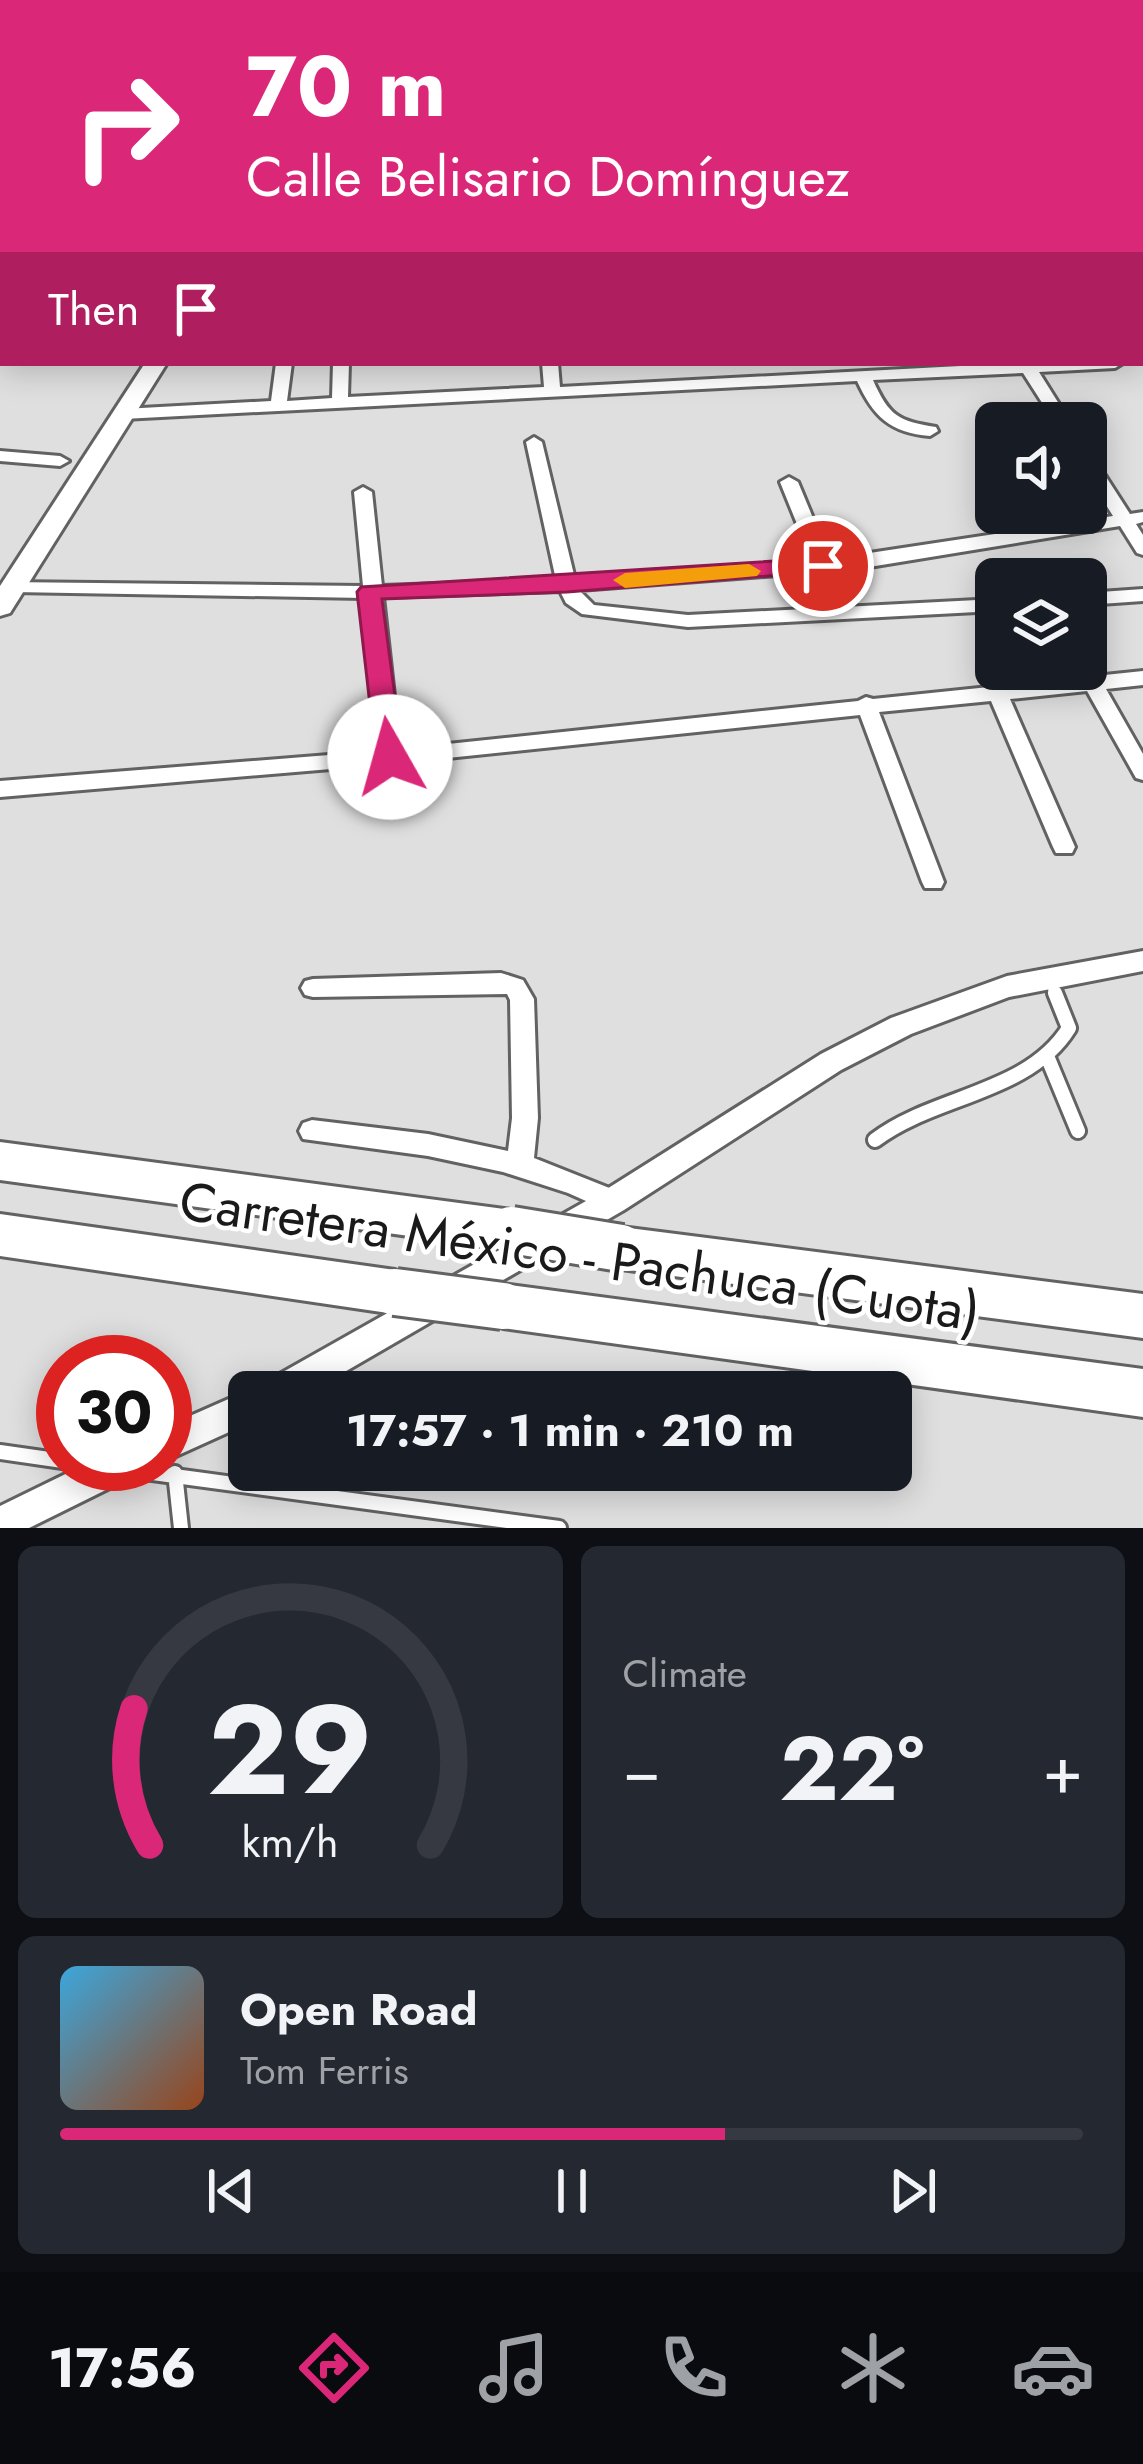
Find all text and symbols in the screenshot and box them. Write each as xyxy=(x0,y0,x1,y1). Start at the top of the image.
text: 70 m xyxy=(246,26,446,148)
icon: right xyxy=(48,48,204,204)
text: Calle Belisario Domínguez xyxy=(246,138,850,216)
icon: arrive xyxy=(163,276,229,342)
text: Then xyxy=(48,277,139,342)
map controls xyxy=(975,402,1107,690)
button: sound xyxy=(975,402,1107,534)
pin xyxy=(772,515,874,617)
icon: arrive xyxy=(790,533,856,599)
button: layers xyxy=(975,558,1107,690)
position arrow xyxy=(327,694,453,820)
street label: Carretera México - Pachuca (Cuota) xyxy=(175,1161,985,1351)
speed limit sign: 30 xyxy=(36,1335,192,1491)
text: 17:57 · 1 min · 210 m xyxy=(346,1398,794,1463)
text: Climate xyxy=(623,1645,747,1702)
text: 29 xyxy=(208,1660,373,1841)
text: 22° xyxy=(780,1704,924,1834)
text: − xyxy=(623,1722,661,1818)
text: + xyxy=(1042,1722,1083,1818)
text: km/h xyxy=(242,1811,339,1873)
text: Open Road xyxy=(240,1977,478,2042)
text: Tom Ferris xyxy=(240,2042,409,2099)
icon: previous xyxy=(198,2158,264,2224)
icon: pause xyxy=(539,2158,605,2224)
icon: next xyxy=(880,2158,946,2224)
icon: directions xyxy=(292,2326,376,2410)
icon: music xyxy=(472,2326,556,2410)
icon: phone xyxy=(652,2326,736,2410)
icon: climate xyxy=(831,2326,915,2410)
icon: car xyxy=(1011,2326,1095,2410)
text: 17:56 xyxy=(48,2329,196,2407)

